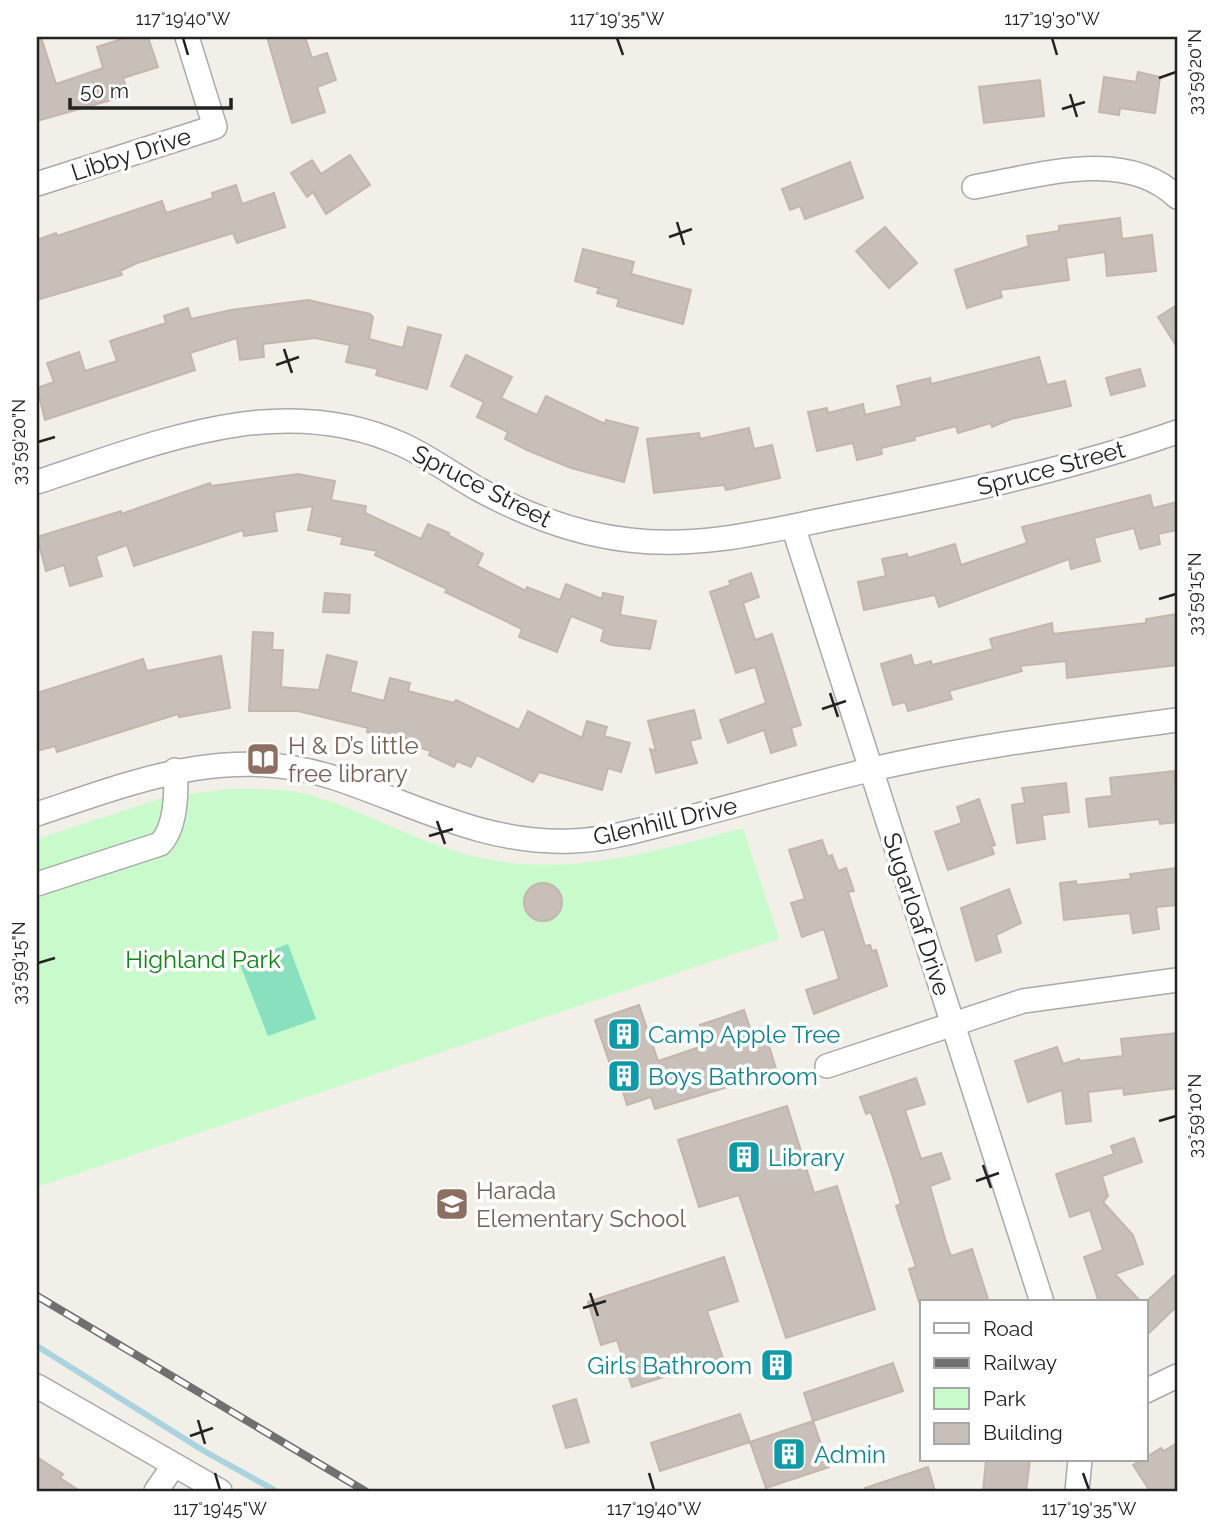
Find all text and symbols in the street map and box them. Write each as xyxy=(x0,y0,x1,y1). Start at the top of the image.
text: 117°19'40"W xyxy=(136,8,230,29)
text: 117°19'35"W xyxy=(570,8,664,29)
text: 117°19'30"W xyxy=(1004,8,1100,29)
text: 33°59'20"N xyxy=(1184,29,1205,115)
scale bar xyxy=(70,66,231,110)
text: 50 m xyxy=(80,78,129,103)
street label: Libby Drive xyxy=(67,121,195,187)
text: 33°59'20"N xyxy=(8,399,29,485)
street label: Spruce Street xyxy=(974,434,1128,502)
street label: Spruce Street xyxy=(408,439,556,533)
text: 33°59'15"N xyxy=(1184,552,1205,636)
place label: H & D’s little free library xyxy=(288,731,419,788)
library icon: H & D’s little free library xyxy=(244,740,282,778)
street label: Glenhill Drive xyxy=(590,790,740,852)
street label: Sugarloaf Drive xyxy=(877,829,957,999)
text: 33°59'15"N xyxy=(8,921,29,1005)
park label: Highland Park xyxy=(125,945,281,974)
building icon: Camp Apple Tree xyxy=(605,1015,643,1053)
place label: Camp Apple Tree xyxy=(648,1020,840,1049)
building icon: Boys Bathroom xyxy=(605,1057,643,1095)
place label: Boys Bathroom xyxy=(648,1062,818,1091)
text: 33°59'10"N xyxy=(1184,1074,1205,1158)
building icon: Library xyxy=(725,1138,763,1176)
place label: Library xyxy=(768,1143,845,1172)
place label: Harada Elementary School xyxy=(476,1176,687,1233)
school or university icon: Harada Elementary School xyxy=(433,1185,471,1223)
legend xyxy=(920,1300,1148,1462)
text: Road xyxy=(983,1316,1033,1341)
building icon: Girls Bathroom xyxy=(758,1346,796,1384)
text: Railway xyxy=(983,1350,1057,1375)
place label: Girls Bathroom xyxy=(587,1351,752,1380)
text: Park xyxy=(983,1386,1026,1411)
text: Building xyxy=(983,1420,1063,1445)
building icon: Admin xyxy=(770,1435,808,1473)
place label: Admin xyxy=(814,1440,886,1469)
text: 117°19'45"W xyxy=(173,1498,267,1519)
text: 117°19'40"W xyxy=(607,1498,701,1519)
text: 117°19'35"W xyxy=(1042,1498,1136,1519)

